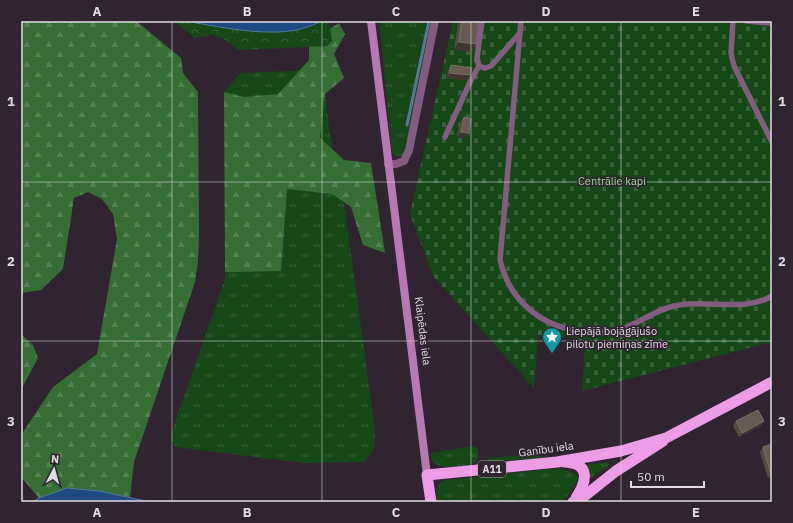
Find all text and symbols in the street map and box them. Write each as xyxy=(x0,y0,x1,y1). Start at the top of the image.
text: A xyxy=(93,3,102,20)
text: B xyxy=(243,3,252,20)
text: C xyxy=(392,3,401,20)
text: D xyxy=(541,3,551,20)
text: E xyxy=(692,3,700,20)
text: 1 xyxy=(7,93,15,110)
text: 1 xyxy=(778,93,786,110)
park label: Centrālie kapi xyxy=(578,174,646,188)
text: 2 xyxy=(7,253,15,270)
text: 2 xyxy=(778,253,786,270)
street label: Klaipēdas iela xyxy=(412,296,434,366)
place label: Liepājā bojāgājušo pilotu piemiņas zīme xyxy=(566,324,668,351)
place icon: Liepājā bojāgājušo pilotu piemiņas zīme xyxy=(541,326,563,354)
text: 3 xyxy=(7,413,15,430)
text: 3 xyxy=(778,413,786,430)
street label: Ganību iela xyxy=(518,438,575,460)
north arrow xyxy=(34,449,74,489)
text: N xyxy=(50,452,60,466)
road number: A11 xyxy=(478,461,506,477)
scale bar xyxy=(631,463,704,489)
text: 50 m xyxy=(637,469,665,484)
text: A xyxy=(93,504,102,521)
text: B xyxy=(243,504,252,521)
text: C xyxy=(392,504,401,521)
text: D xyxy=(541,504,551,521)
text: E xyxy=(692,504,700,521)

